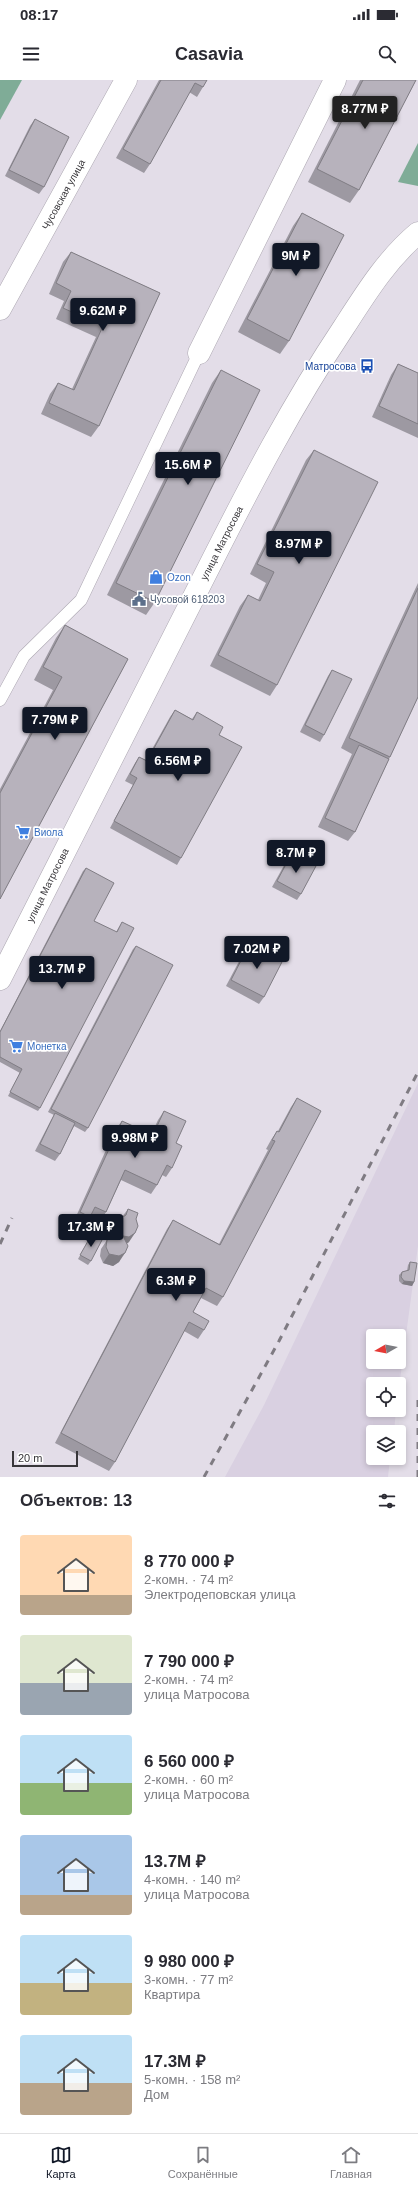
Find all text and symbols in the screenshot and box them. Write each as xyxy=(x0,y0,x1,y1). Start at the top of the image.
text: 08:17 xyxy=(20,6,58,23)
icon: menu xyxy=(20,43,42,65)
icon: search xyxy=(376,43,398,65)
text: Casavia xyxy=(175,44,243,64)
pin: 8.77M ₽ xyxy=(328,96,402,130)
text: 8.77M ₽ xyxy=(341,101,389,116)
street label: Чусовская улица xyxy=(40,157,88,231)
pin: 9M ₽ xyxy=(272,243,320,277)
text: 9M ₽ xyxy=(281,248,311,263)
pin: 9.62M ₽ xyxy=(66,298,140,332)
text: 9.62M ₽ xyxy=(79,303,127,318)
bus stop icon: Матросова xyxy=(359,358,375,374)
place label: Матросова xyxy=(305,361,356,372)
pin: 15.6M ₽ xyxy=(151,452,225,486)
text: 15.6M ₽ xyxy=(164,457,212,472)
street label: улица Матросова xyxy=(198,504,245,582)
pin: 8.97M ₽ xyxy=(262,531,336,565)
text: 8.97M ₽ xyxy=(275,536,323,551)
shop icon: Ozon xyxy=(148,569,164,585)
place label: Ozon xyxy=(167,572,191,583)
public building icon: Чусовой 618203 xyxy=(131,591,147,607)
place label: Чусовой 618203 xyxy=(150,594,225,605)
pin: 7.79M ₽ xyxy=(18,707,92,741)
text: 7.79M ₽ xyxy=(31,712,79,727)
pin: 6.56M ₽ xyxy=(141,748,215,782)
text: 6.56M ₽ xyxy=(154,753,202,768)
supermarket icon: Виола xyxy=(15,824,31,840)
place label: Виола xyxy=(34,827,63,838)
pin: 8.7M ₽ xyxy=(263,840,329,874)
text: 8.7M ₽ xyxy=(276,845,316,860)
street label: улица Матросова xyxy=(24,846,71,924)
pin: 7.02M ₽ xyxy=(220,936,294,970)
text: 7.02M ₽ xyxy=(233,941,281,956)
pin: 13.7M ₽ xyxy=(25,956,99,990)
text: 13.7M ₽ xyxy=(38,961,86,976)
supermarket icon: Монетка xyxy=(8,1038,24,1054)
place label: Монетка xyxy=(27,1041,67,1052)
pin: 9.98M ₽ xyxy=(98,1125,172,1159)
text: 9.98M ₽ xyxy=(111,1130,159,1145)
pin: 17.3M ₽ xyxy=(54,1214,128,1248)
text: 17.3M ₽ xyxy=(67,1219,115,1234)
pin: 6.3M ₽ xyxy=(143,1268,209,1302)
text: 6.3M ₽ xyxy=(156,1273,196,1288)
north arrow xyxy=(366,1329,406,1369)
map controls xyxy=(366,1329,406,1465)
button: locate xyxy=(366,1377,406,1417)
button: layers xyxy=(366,1425,406,1465)
scale bar xyxy=(12,1449,78,1468)
text: 20 m xyxy=(18,1452,42,1464)
icon: filters xyxy=(376,1490,398,1512)
text: Объектов: 13 xyxy=(20,1491,132,1510)
icon: home xyxy=(52,1551,100,1599)
text: 8 770 000 ₽ xyxy=(144,1552,234,1571)
text: 2-комн. · 74 m² xyxy=(144,1572,233,1587)
text: Электродеповская улица xyxy=(144,1587,296,1602)
icon: home xyxy=(52,1651,100,1699)
text: 7 790 000 ₽ xyxy=(144,1652,234,1671)
text: 2-комн. · 74 m² xyxy=(144,1672,233,1687)
text: улица Матросова xyxy=(144,1687,250,1702)
icon: home xyxy=(52,1751,100,1799)
text: 6 560 000 ₽ xyxy=(144,1752,234,1771)
text: 2-комн. · 60 m² xyxy=(144,1772,233,1787)
text: улица Матросова xyxy=(144,1787,250,1802)
icon: home xyxy=(52,1851,100,1899)
text: 13.7M ₽ xyxy=(144,1852,206,1871)
text: 4-комн. · 140 m² xyxy=(144,1872,240,1887)
text: улица Матросова xyxy=(144,1887,250,1902)
icon: home xyxy=(52,1951,100,1999)
text: 9 980 000 ₽ xyxy=(144,1952,234,1971)
text: 3-комн. · 77 m² xyxy=(144,1972,233,1987)
text: Квартира xyxy=(144,1987,200,2002)
icon: home xyxy=(52,2051,100,2099)
text: 17.3M ₽ xyxy=(144,2052,206,2071)
text: 5-комн. · 158 m² xyxy=(144,2072,240,2087)
text: Дом xyxy=(144,2087,169,2102)
tab: Карта xyxy=(46,2144,76,2180)
tab: Сохранённые xyxy=(168,2144,238,2180)
tab: Главная xyxy=(330,2144,372,2180)

